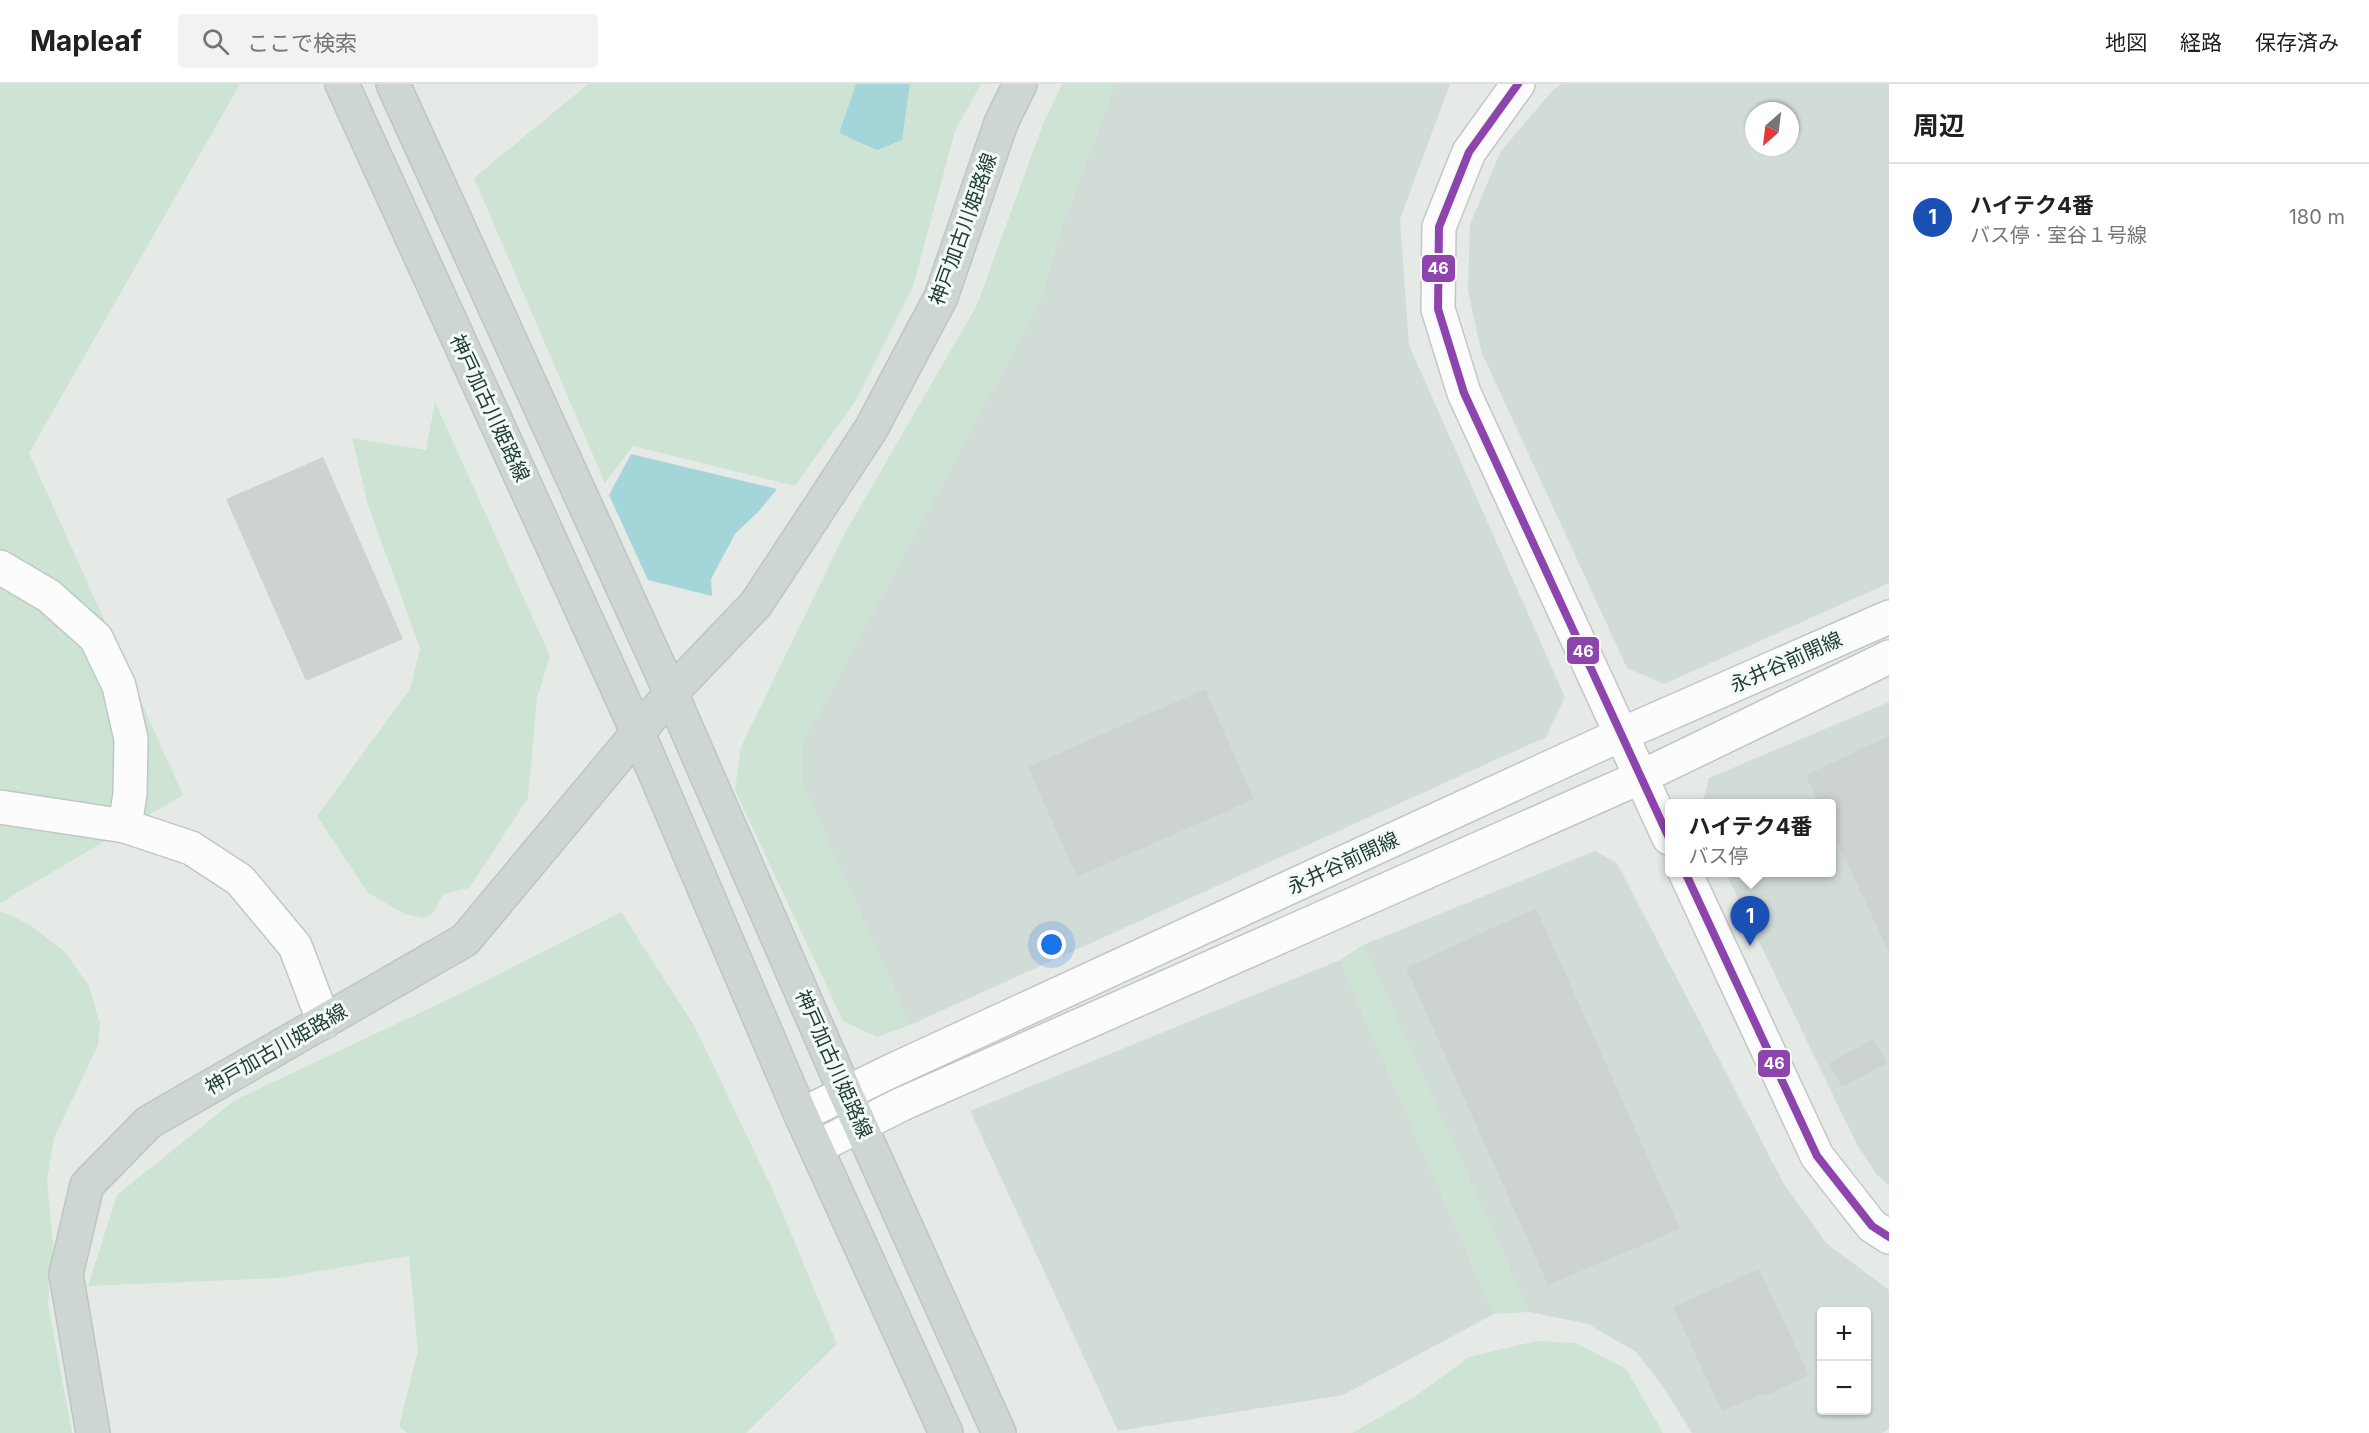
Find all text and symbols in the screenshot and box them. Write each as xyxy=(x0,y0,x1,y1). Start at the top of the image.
search box xyxy=(178,14,598,68)
text: Mapleaf xyxy=(30,24,142,58)
icon: search xyxy=(199,25,232,58)
text: ここで検索 xyxy=(247,30,357,56)
text: 地図 xyxy=(2105,30,2147,55)
text: 経路 xyxy=(2180,30,2222,55)
text: 保存済み xyxy=(2255,30,2339,55)
north arrow xyxy=(1745,102,1799,156)
text: 周辺 xyxy=(1913,110,1965,141)
street label: 神戸加古川姫路線 xyxy=(924,150,1002,308)
text: ハイテク4番 xyxy=(1970,192,2094,218)
text: 1 xyxy=(1928,205,1937,229)
text: 180 m xyxy=(2289,205,2345,229)
text: バス停 · 室谷１号線 xyxy=(1970,223,2147,247)
line badge: 46 xyxy=(1421,254,1456,283)
text: 46 xyxy=(1427,258,1449,278)
street label: 神戸加古川姫路線 xyxy=(445,330,535,486)
street label: 永井谷前開線 xyxy=(1726,627,1846,697)
line badge: 46 xyxy=(1566,636,1600,665)
text: 46 xyxy=(1572,641,1594,661)
popup xyxy=(1665,799,1836,877)
text: ハイテク4番 xyxy=(1689,813,1813,839)
street label: 永井谷前開線 xyxy=(1284,827,1402,899)
text: バス停 xyxy=(1689,844,1749,868)
pin: 1 xyxy=(1730,896,1770,946)
your location xyxy=(1037,930,1066,959)
street label: 神戸加古川姫路線 xyxy=(790,986,878,1142)
street label: 神戸加古川姫路線 xyxy=(201,999,351,1099)
line badge: 46 xyxy=(1757,1049,1791,1078)
text: 46 xyxy=(1763,1053,1785,1073)
map controls xyxy=(1817,1307,1871,1415)
button: + xyxy=(1817,1307,1871,1361)
button: − xyxy=(1817,1361,1871,1415)

